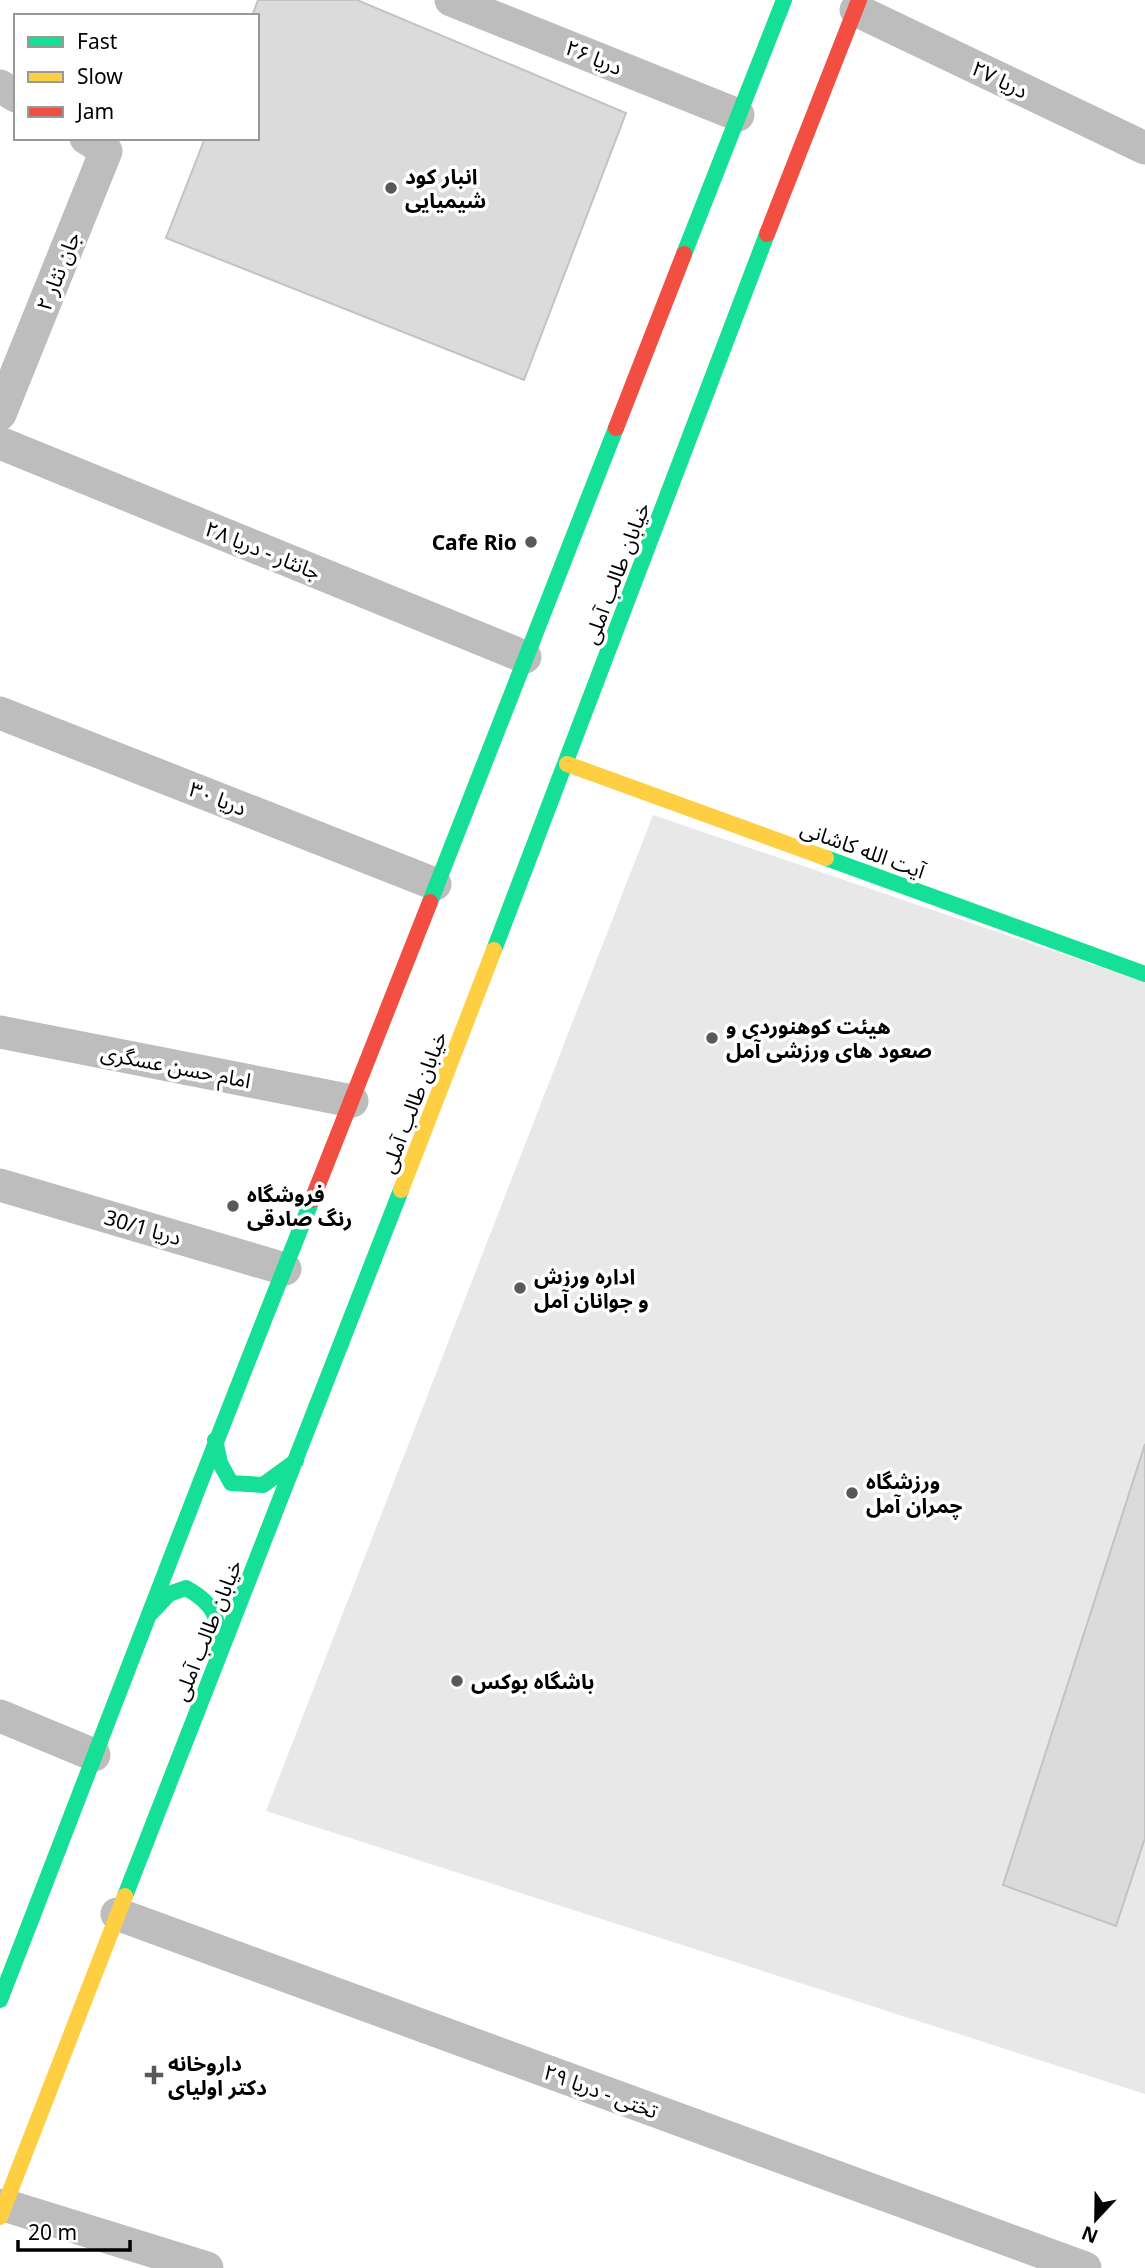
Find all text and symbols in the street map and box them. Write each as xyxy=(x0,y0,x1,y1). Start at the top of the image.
legend xyxy=(14,14,259,140)
text: Fast xyxy=(77,27,118,55)
street label: دریا ۲۶ xyxy=(561,33,627,81)
street label: دریا ۲۷ xyxy=(967,53,1033,105)
text: Slow xyxy=(77,62,123,90)
text: Jam xyxy=(75,97,114,125)
place label: انبار کود شیمیایی xyxy=(405,162,486,214)
marker: انبار کود شیمیایی xyxy=(383,180,399,196)
street label: جان نثار ۲ xyxy=(29,227,87,315)
street label: خیابان طالب آملی xyxy=(576,498,656,648)
street label: جانثار - دریا ۲۸ xyxy=(201,514,325,586)
place label: Cafe Rio xyxy=(432,528,517,556)
marker: Cafe Rio xyxy=(523,534,539,550)
street label: دریا ۳۰ xyxy=(185,774,251,822)
street label: آیت الله کاشانی xyxy=(797,814,930,885)
place label: هیئت کوهنوردی و صعود های ورزشی آمل xyxy=(726,1012,932,1064)
street label: خیابان طالب آملی xyxy=(373,1027,453,1177)
marker: هیئت کوهنوردی و صعود های ورزشی آمل xyxy=(704,1030,720,1046)
street label: امام حسن عسگری xyxy=(98,1038,253,1097)
place label: فروشگاه رنگ صادقی xyxy=(247,1180,352,1232)
marker: فروشگاه رنگ صادقی xyxy=(225,1198,241,1214)
street label: دریا 30/1 xyxy=(101,1203,185,1251)
place label: اداره ورزش و جوانان آمل xyxy=(534,1262,649,1314)
marker: اداره ورزش و جوانان آمل xyxy=(512,1280,528,1296)
place label: ورزشگاه چمران آمل xyxy=(866,1467,963,1520)
marker: ورزشگاه چمران آمل xyxy=(844,1485,860,1501)
street label: خیابان طالب آملی xyxy=(166,1555,248,1705)
place label: باشگاه‌ بوکس xyxy=(471,1667,594,1695)
marker: باشگاه‌ بوکس xyxy=(449,1673,465,1689)
place label: داروخانه دکتر اولیای xyxy=(168,2049,267,2101)
street label: تختی - دریا ۲۹ xyxy=(540,2057,662,2125)
marker: داروخانه دکتر اولیای xyxy=(146,2067,162,2083)
north arrow xyxy=(1061,2184,1131,2254)
scale bar xyxy=(18,2208,130,2252)
text: 20 m xyxy=(28,2218,77,2246)
text: N xyxy=(1078,2220,1102,2250)

